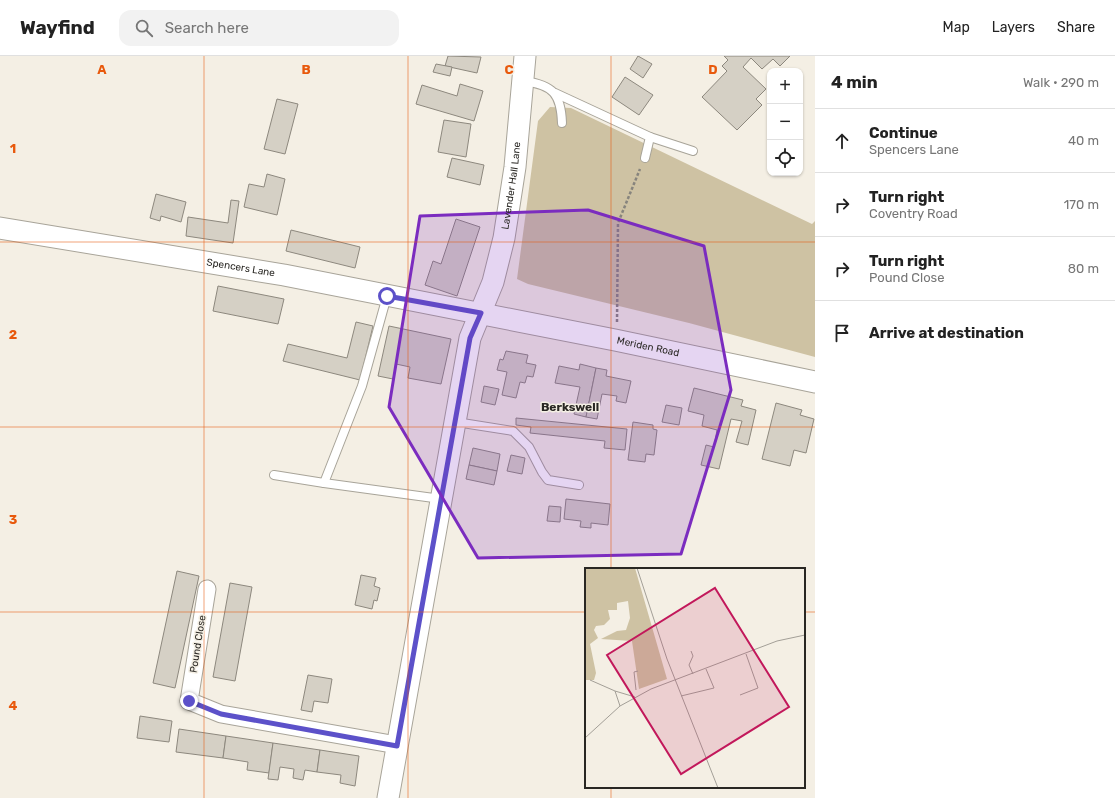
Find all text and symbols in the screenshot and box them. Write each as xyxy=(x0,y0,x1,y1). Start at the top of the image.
search box xyxy=(119,10,399,46)
text: Wayfind xyxy=(20,16,95,39)
icon: search xyxy=(133,17,155,39)
text: Search here xyxy=(165,19,249,37)
text: Map xyxy=(943,19,970,36)
text: Layers xyxy=(992,19,1035,36)
text: Share xyxy=(1057,19,1095,36)
text: A xyxy=(97,62,107,77)
text: B xyxy=(301,62,311,77)
text: C xyxy=(504,62,514,77)
text: D xyxy=(708,62,718,77)
map controls xyxy=(767,68,803,176)
button: + xyxy=(767,68,803,104)
text: 4 min xyxy=(831,72,878,92)
text: Walk · 290 m xyxy=(1023,75,1099,90)
button: − xyxy=(767,104,803,140)
text: Continue xyxy=(869,124,938,142)
icon: ahead xyxy=(831,130,853,152)
text: 40 m xyxy=(1068,133,1099,148)
button: locate xyxy=(767,140,803,176)
text: 1 xyxy=(10,141,16,156)
street label: Lavender Hall Lane xyxy=(499,141,523,230)
text: Spencers Lane xyxy=(869,142,959,157)
text: Turn right xyxy=(869,188,944,206)
icon: right xyxy=(831,194,853,216)
text: 170 m xyxy=(1064,197,1099,212)
text: Coventry Road xyxy=(869,206,958,221)
text: Turn right xyxy=(869,252,944,270)
street label: Spencers Lane xyxy=(206,256,276,279)
icon: right xyxy=(831,258,853,280)
text: 80 m xyxy=(1068,261,1099,276)
text: Pound Close xyxy=(869,270,945,285)
route start xyxy=(378,287,396,305)
icon: arrive xyxy=(831,322,853,344)
text: Arrive at destination xyxy=(869,324,1024,342)
text: 2 xyxy=(9,327,17,342)
street label: Meriden Road xyxy=(616,335,680,359)
district label: Berkswell xyxy=(541,400,599,414)
text: 3 xyxy=(9,512,18,527)
inset map xyxy=(585,568,805,788)
street label: Pound Close xyxy=(188,614,209,674)
route end xyxy=(180,692,198,710)
text: 4 xyxy=(9,698,18,713)

